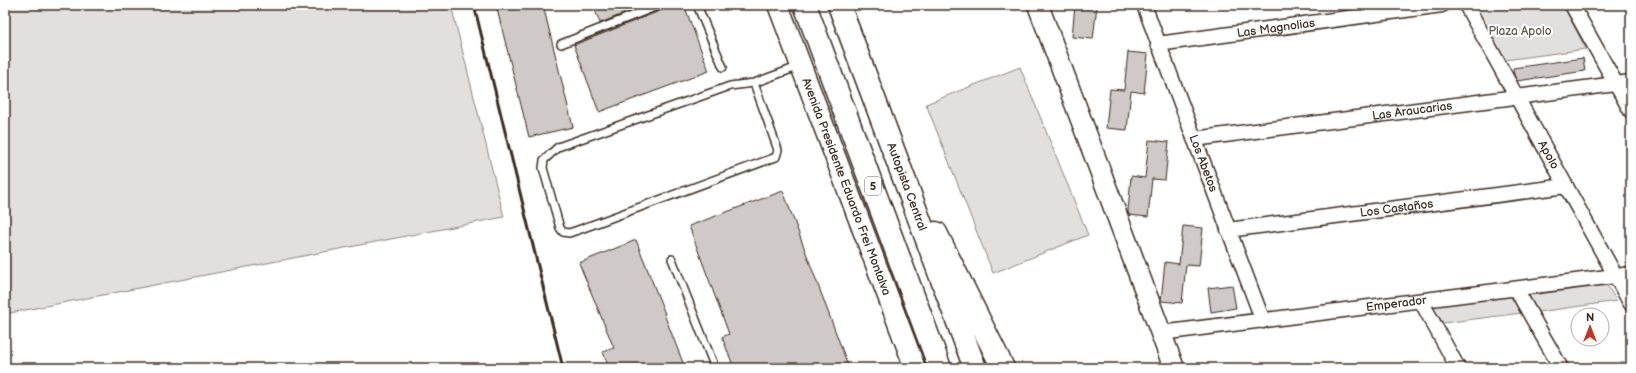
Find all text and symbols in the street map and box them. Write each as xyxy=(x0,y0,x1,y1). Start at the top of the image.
street label: Las Magnolias xyxy=(1236,15,1316,41)
park label: Plaza Apolo xyxy=(1488,24,1552,39)
street label: Avenida Presidente Eduardo Frei Montalva xyxy=(799,76,894,298)
street label: Las Araucarias xyxy=(1371,98,1453,123)
street label: Los Abetos xyxy=(1186,132,1221,194)
street label: Apolo xyxy=(1535,138,1563,172)
street label: Autopista Central xyxy=(884,141,930,233)
road number: 5 xyxy=(865,177,881,195)
street label: Los Castaños xyxy=(1359,196,1434,220)
street label: Emperador xyxy=(1365,292,1428,315)
north arrow xyxy=(1570,307,1610,347)
text: N xyxy=(1586,311,1594,324)

